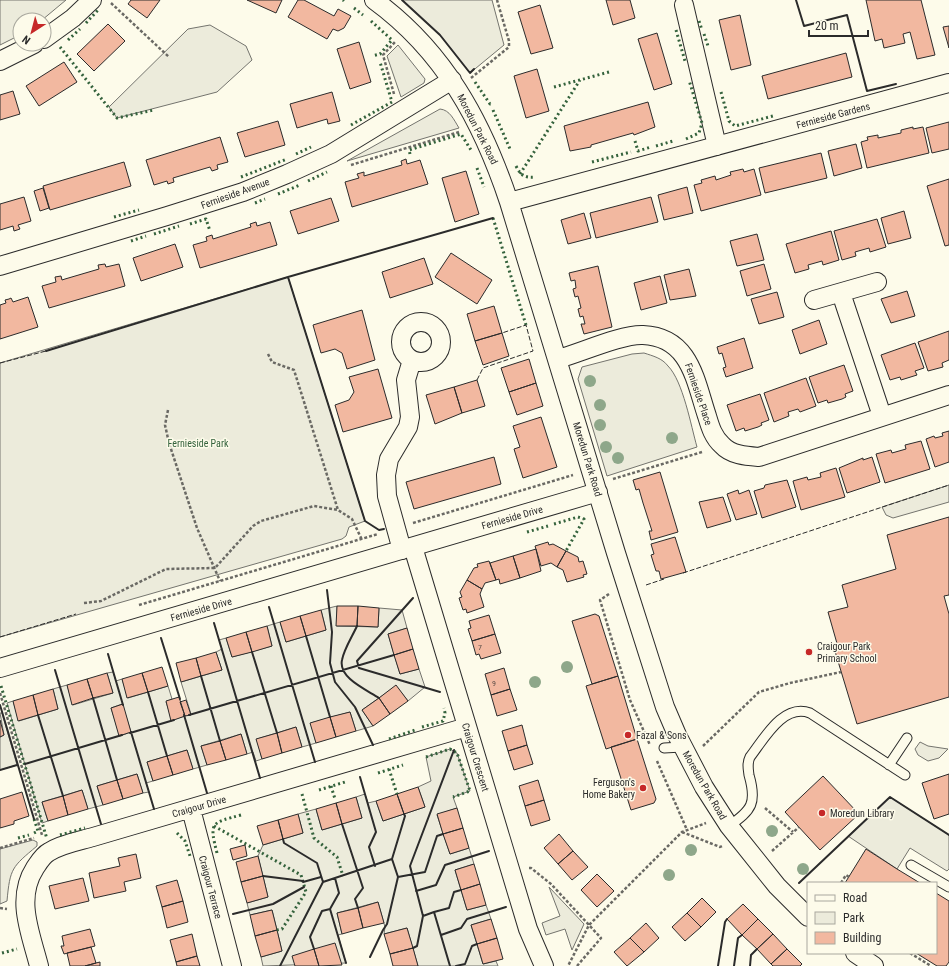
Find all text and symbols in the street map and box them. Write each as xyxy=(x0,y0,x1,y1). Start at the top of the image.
north arrow xyxy=(12,12,52,52)
scale bar xyxy=(809,12,868,38)
text: 20 m xyxy=(815,19,839,33)
text: N xyxy=(20,32,33,47)
street label: Moredun Park Road xyxy=(455,92,500,166)
street label: Fernieside Gardens xyxy=(795,100,872,131)
street label: Fernieside Avenue xyxy=(200,176,271,211)
street label: Fernieside Place xyxy=(683,362,714,427)
street label: Moredun Park Road xyxy=(571,421,604,498)
park label: Fernieside Park xyxy=(168,438,229,449)
street label: Fernieside Drive xyxy=(480,503,544,531)
street label: Fernieside Drive xyxy=(169,595,233,623)
place label: Craigour Park Primary School xyxy=(817,641,877,664)
house number: 7 xyxy=(478,643,482,652)
marker: Craigour Park Primary School xyxy=(804,647,814,657)
house number: 9 xyxy=(492,679,496,688)
street label: Craigour Crescent xyxy=(460,722,491,793)
marker: Fazal & Sons xyxy=(623,730,633,740)
place label: Fazal & Sons xyxy=(636,730,687,741)
street label: Moredun Park Road xyxy=(680,749,729,822)
place label: Ferguson's Home Bakery xyxy=(583,777,635,800)
marker: Ferguson's Home Bakery xyxy=(638,783,648,793)
street label: Craigour Drive xyxy=(171,793,228,819)
marker: Moredun Library xyxy=(817,808,827,818)
place label: Moredun Library xyxy=(830,808,894,819)
street label: Craigour Terrace xyxy=(197,854,224,920)
legend xyxy=(807,882,937,954)
text: Road xyxy=(843,891,867,905)
text: Park xyxy=(843,911,865,925)
text: Building xyxy=(843,931,881,945)

